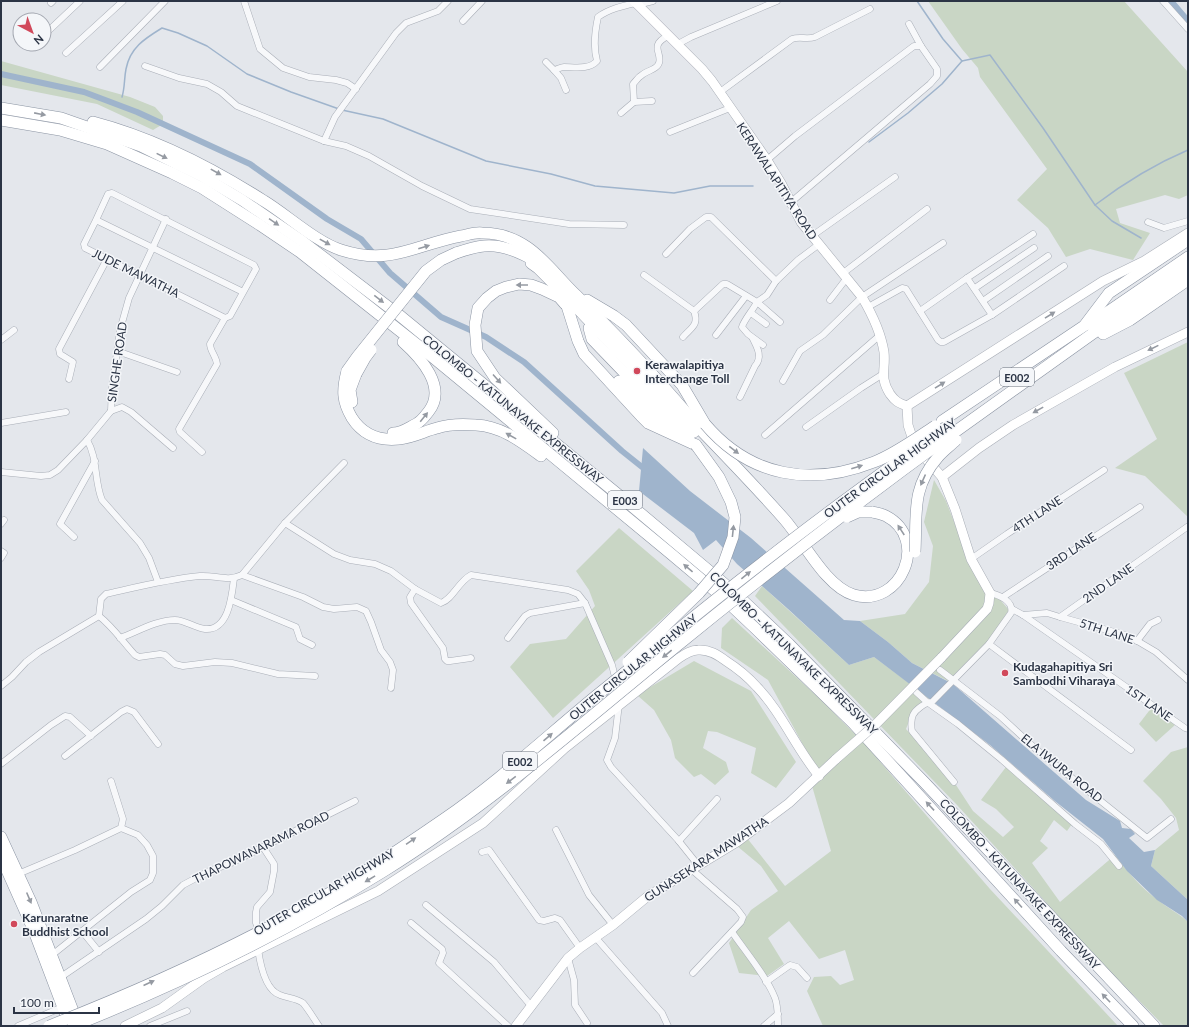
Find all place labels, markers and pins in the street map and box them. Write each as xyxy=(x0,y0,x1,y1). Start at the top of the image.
place label: Kerawalapitiya Interchange Toll xyxy=(645,357,730,386)
marker: Kerawalapitiya Interchange Toll xyxy=(632,366,642,376)
place label: Kudagahapitiya Sri Sambodhi Viharaya xyxy=(1013,659,1115,688)
marker: Kudagahapitiya Sri Sambodhi Viharaya xyxy=(1000,668,1010,678)
place label: Karunaratne Buddhist School xyxy=(22,910,109,939)
marker: Karunaratne Buddhist School xyxy=(9,919,19,929)

